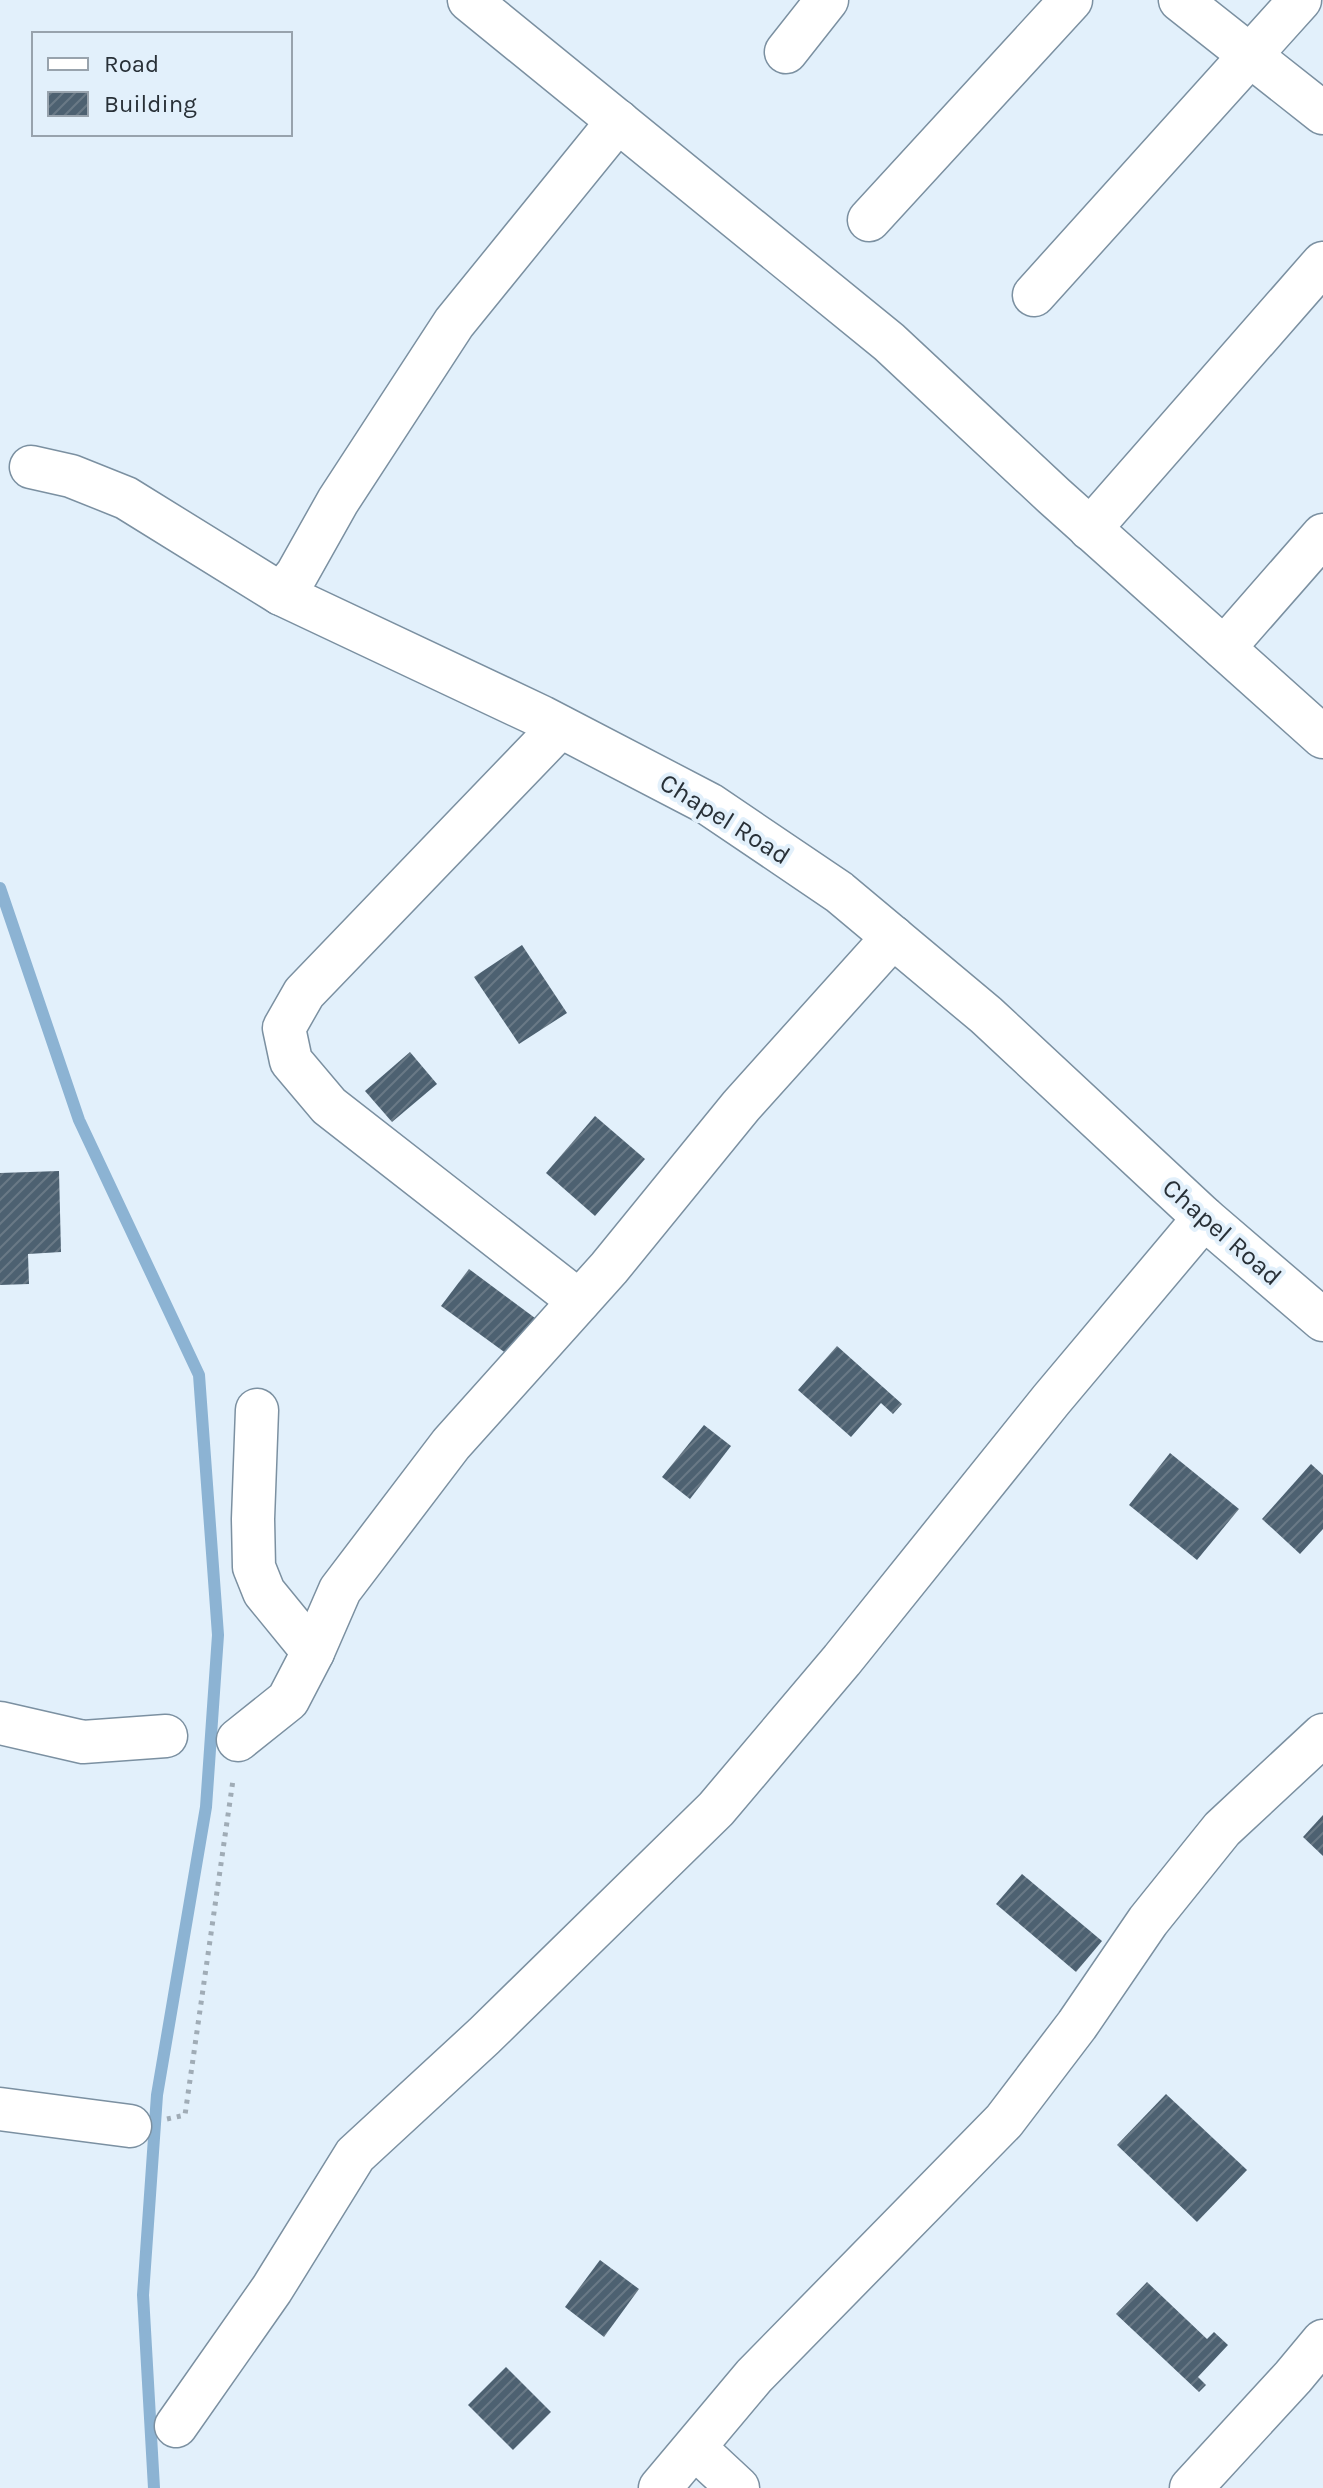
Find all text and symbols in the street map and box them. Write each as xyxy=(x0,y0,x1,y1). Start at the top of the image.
legend xyxy=(32,32,292,136)
text: Road xyxy=(104,50,159,78)
text: Building xyxy=(104,90,197,118)
street label: Chapel Road xyxy=(654,767,796,871)
street label: Chapel Road xyxy=(1156,1172,1288,1292)

